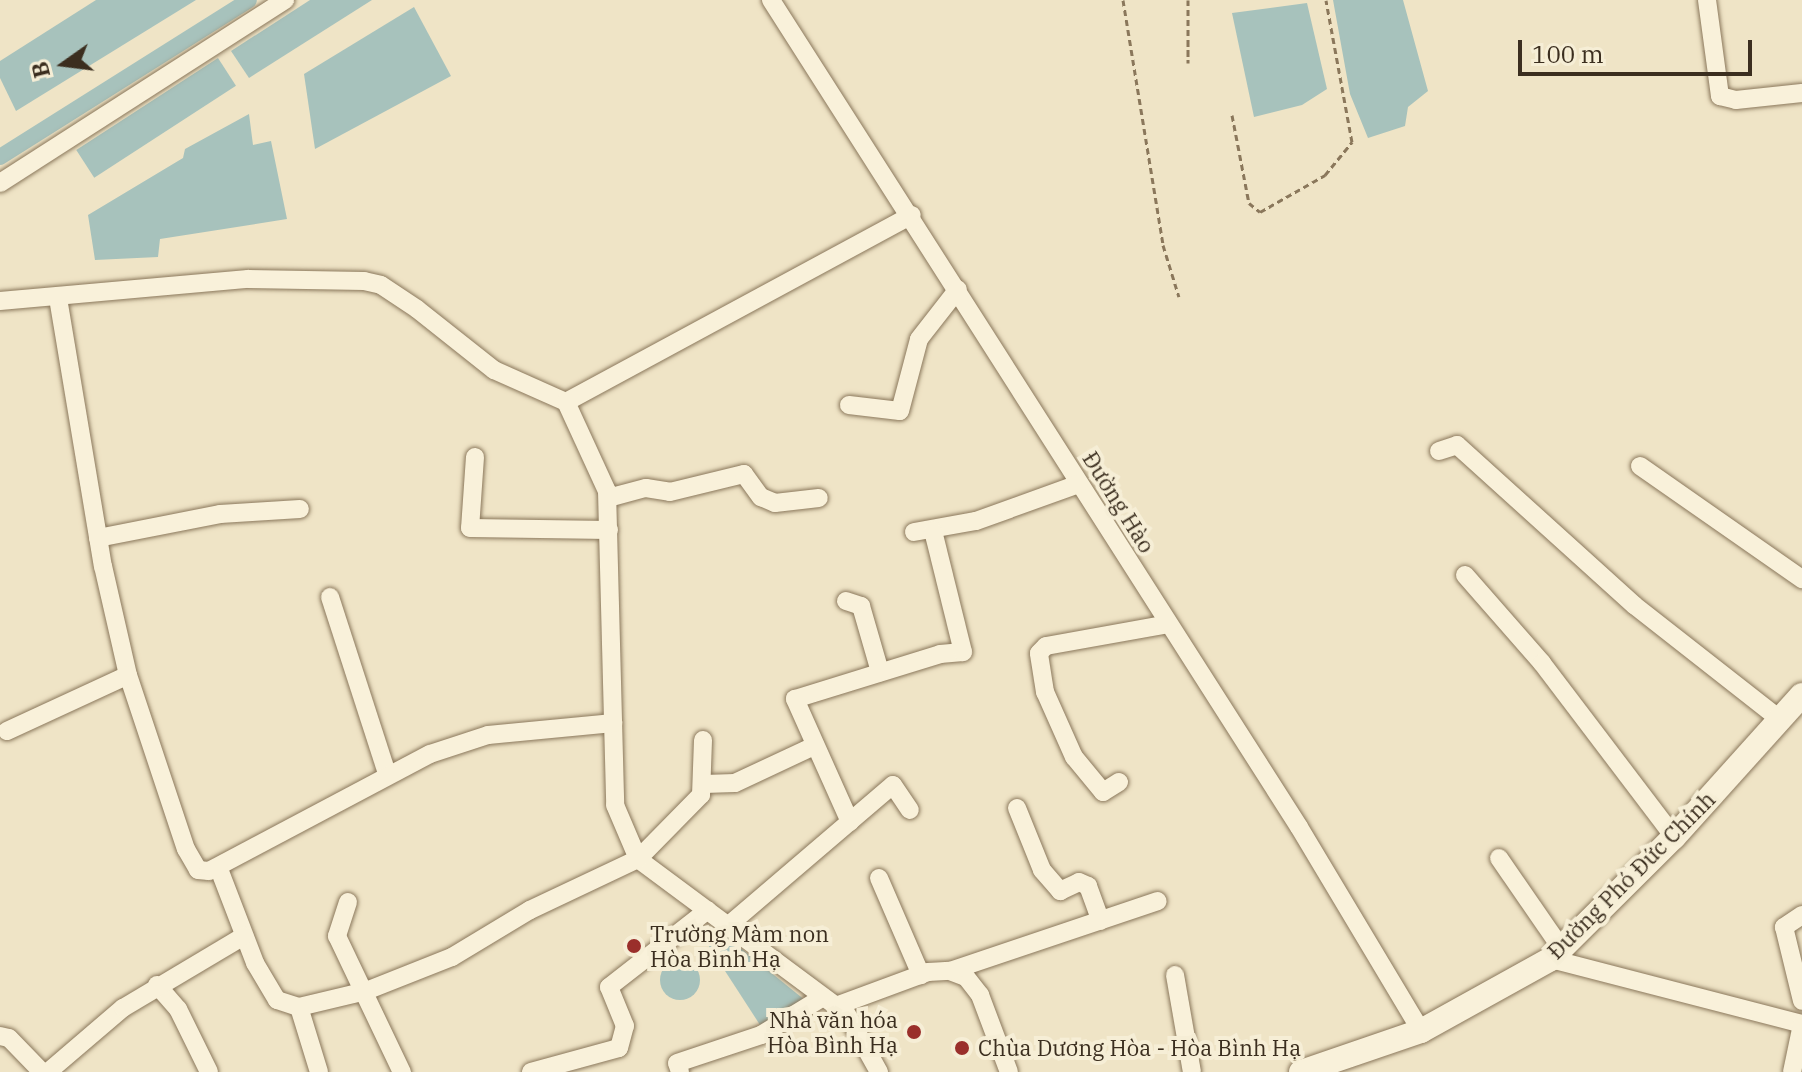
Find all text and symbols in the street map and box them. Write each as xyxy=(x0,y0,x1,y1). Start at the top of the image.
north arrow xyxy=(24,24,104,104)
scale bar xyxy=(1522,24,1756,74)
text: 100 m xyxy=(1532,38,1604,70)
text: B xyxy=(24,59,56,81)
street label: Đường Hào xyxy=(1077,446,1161,558)
street label: Đường Phó Đức Chính xyxy=(1542,786,1720,964)
place label: Trường Màm non Hòa Bình Hạ xyxy=(650,920,829,972)
marker: Trường Màm non Hòa Bình Hạ xyxy=(625,937,643,955)
place label: Nhà văn hóa Hòa Bình Hạ xyxy=(767,1006,898,1058)
marker: Nhà văn hóa Hòa Bình Hạ xyxy=(905,1023,923,1041)
place label: Chùa Dương Hòa - Hòa Bình Hạ xyxy=(978,1035,1301,1061)
marker: Chùa Dương Hòa - Hòa Bình Hạ xyxy=(953,1039,971,1057)

